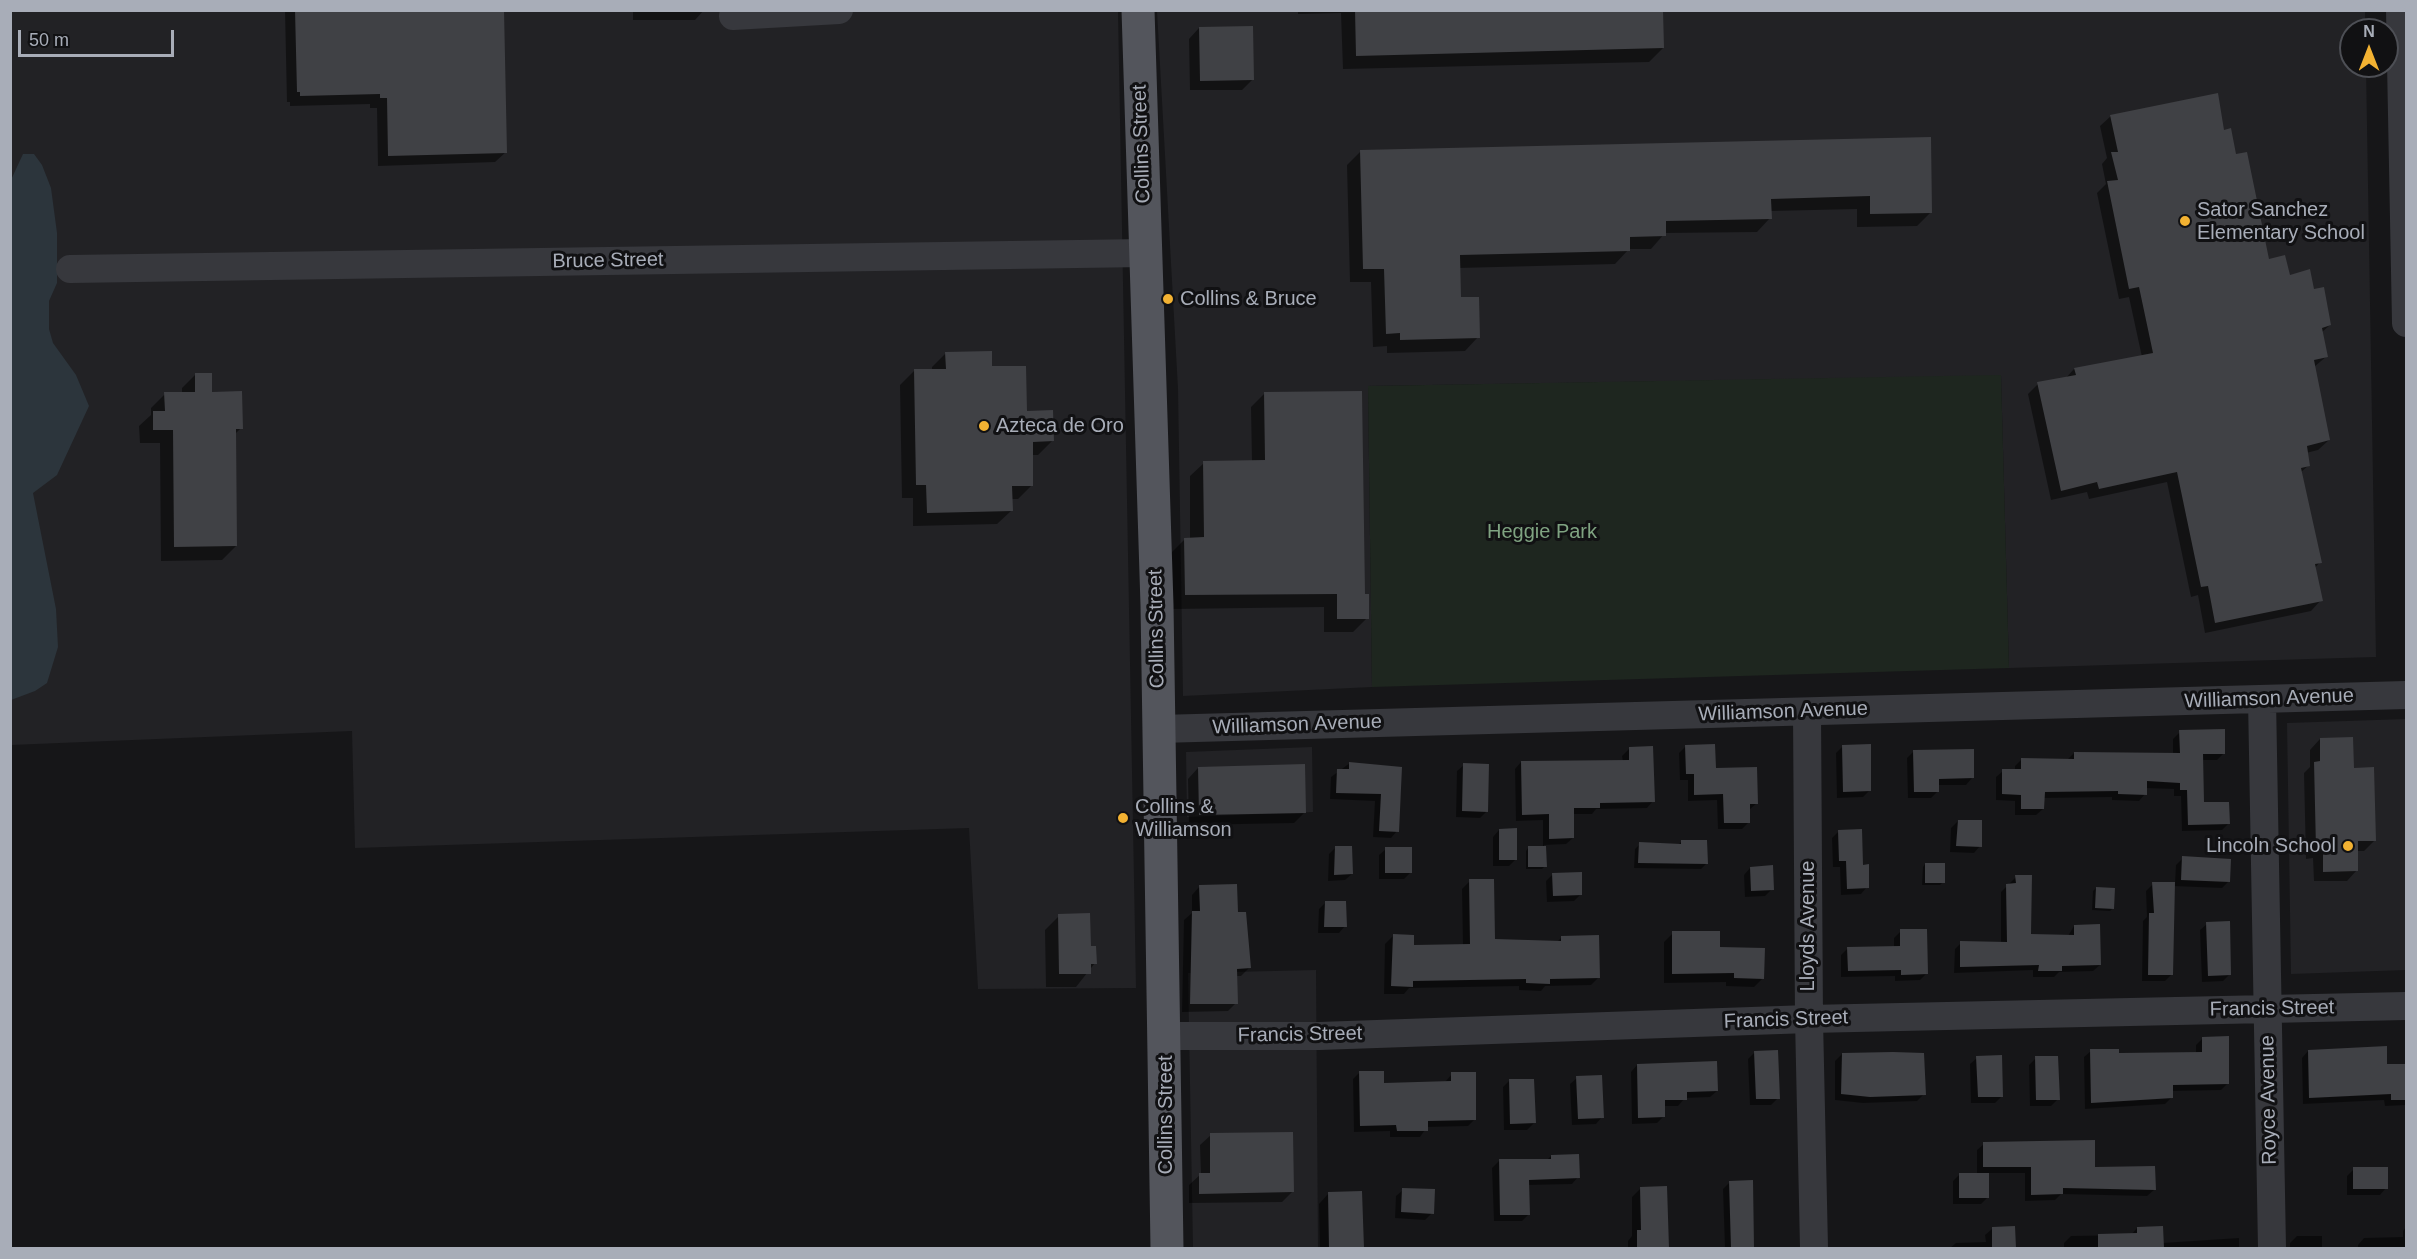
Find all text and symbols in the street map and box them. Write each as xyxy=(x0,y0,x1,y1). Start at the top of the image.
scale bar xyxy=(21,18,177,56)
north arrow xyxy=(2339,18,2399,78)
text: N xyxy=(2363,23,2375,40)
text: 50 m xyxy=(29,30,69,50)
street label: Collins Street xyxy=(1128,84,1156,204)
place label: Sator Sanchez Elementary School xyxy=(2197,198,2365,245)
marker: Sator Sanchez Elementary School xyxy=(2178,214,2192,228)
street label: Bruce Street xyxy=(552,248,664,274)
place label: Collins & Bruce xyxy=(1180,287,1317,311)
marker: Collins & Bruce xyxy=(1161,292,1175,306)
place label: Azteca de Oro xyxy=(996,414,1124,438)
marker: Azteca de Oro xyxy=(977,419,991,433)
park label: Heggie Park xyxy=(1487,520,1597,544)
street label: Collins Street xyxy=(1144,569,1170,689)
street label: Williamson Avenue xyxy=(2184,684,2354,714)
street label: Williamson Avenue xyxy=(1698,697,1868,727)
street label: Williamson Avenue xyxy=(1212,710,1382,740)
place label: Collins & Williamson xyxy=(1135,795,1232,842)
marker: Collins & Williamson xyxy=(1116,811,1130,825)
place label: Lincoln School xyxy=(2206,834,2336,858)
marker: Lincoln School xyxy=(2341,839,2355,853)
street label: Lloyds Avenue xyxy=(1796,861,1820,991)
street label: Francis Street xyxy=(2210,996,2334,1022)
street label: Francis Street xyxy=(1723,1006,1849,1034)
street label: Francis Street xyxy=(1238,1022,1362,1048)
street label: Royce Avenue xyxy=(2256,1035,2282,1165)
street label: Collins Street xyxy=(1154,1056,1178,1174)

